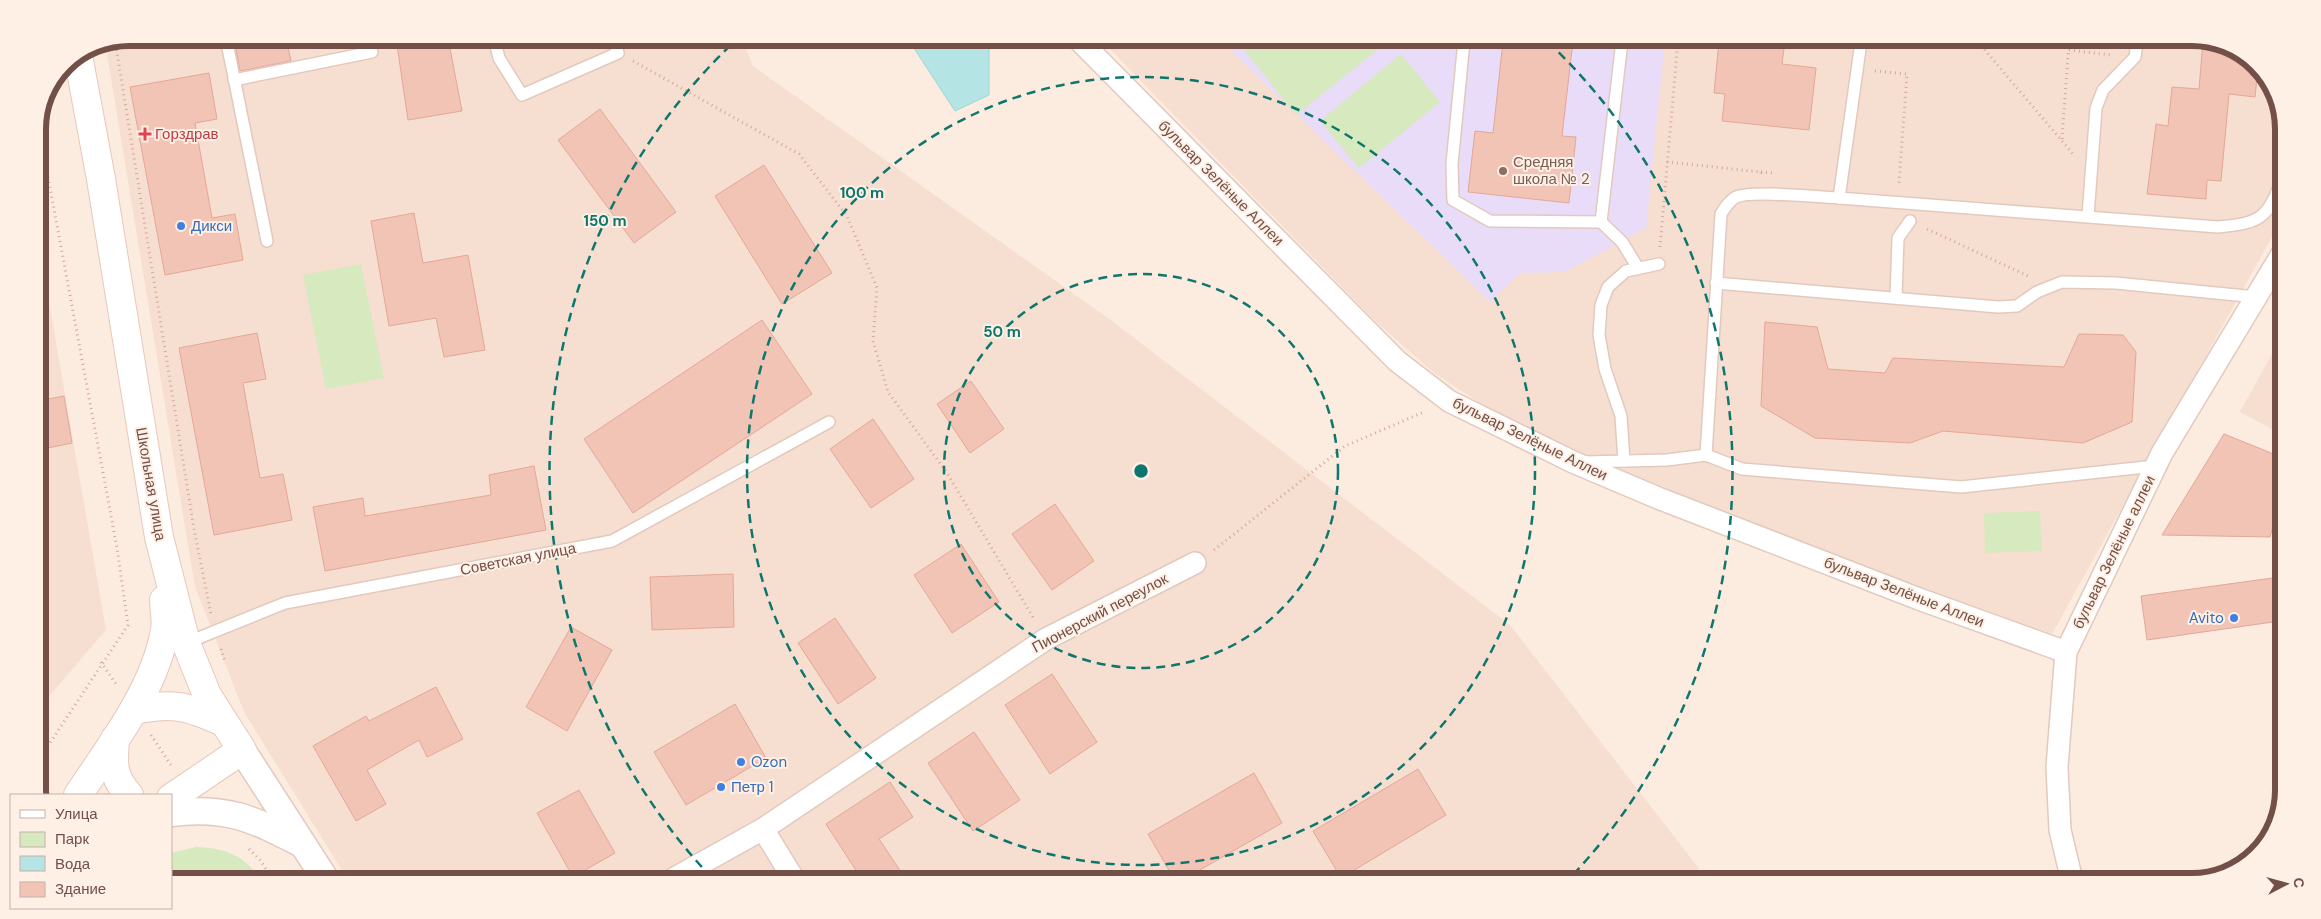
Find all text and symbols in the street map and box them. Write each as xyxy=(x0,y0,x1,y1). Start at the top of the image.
street label: бульвар Зелёные Аллеи xyxy=(1154,116,1288,250)
place label: Горздрав xyxy=(155,124,219,144)
marker: Горздрав xyxy=(139,128,151,140)
place label: Средняя школа № 2 xyxy=(1513,152,1590,189)
marker: Средняя школа № 2 xyxy=(1497,165,1509,177)
text: 100 m xyxy=(840,183,884,203)
text: 150 m xyxy=(584,211,627,231)
place label: Дикси xyxy=(191,216,232,236)
marker: Дикси xyxy=(175,220,187,232)
text: 50 m xyxy=(983,322,1021,342)
street label: бульвар Зелёные Аллеи xyxy=(1449,393,1611,485)
street label: Школьная улица xyxy=(131,426,171,543)
centre of rings xyxy=(1132,462,1150,480)
street label: бульвар Зелёные аллеи xyxy=(2068,472,2160,632)
street label: Советская улица xyxy=(458,538,578,580)
street label: бульвар Зелёные Аллеи xyxy=(1821,552,1987,632)
street label: Пионерский переулок xyxy=(1029,568,1172,657)
place label: Avito xyxy=(2189,608,2224,628)
marker: Avito xyxy=(2228,612,2240,624)
place label: Ozon xyxy=(751,752,787,772)
marker: Ozon xyxy=(735,756,747,768)
place label: Петр 1 xyxy=(731,777,774,797)
marker: Петр 1 xyxy=(715,781,727,793)
legend xyxy=(10,794,172,909)
text: Улица xyxy=(55,804,98,824)
text: Парк xyxy=(55,829,89,849)
text: Вода xyxy=(55,854,91,874)
north arrow xyxy=(2261,859,2311,909)
text: С xyxy=(2289,877,2308,889)
text: Здание xyxy=(55,879,106,899)

